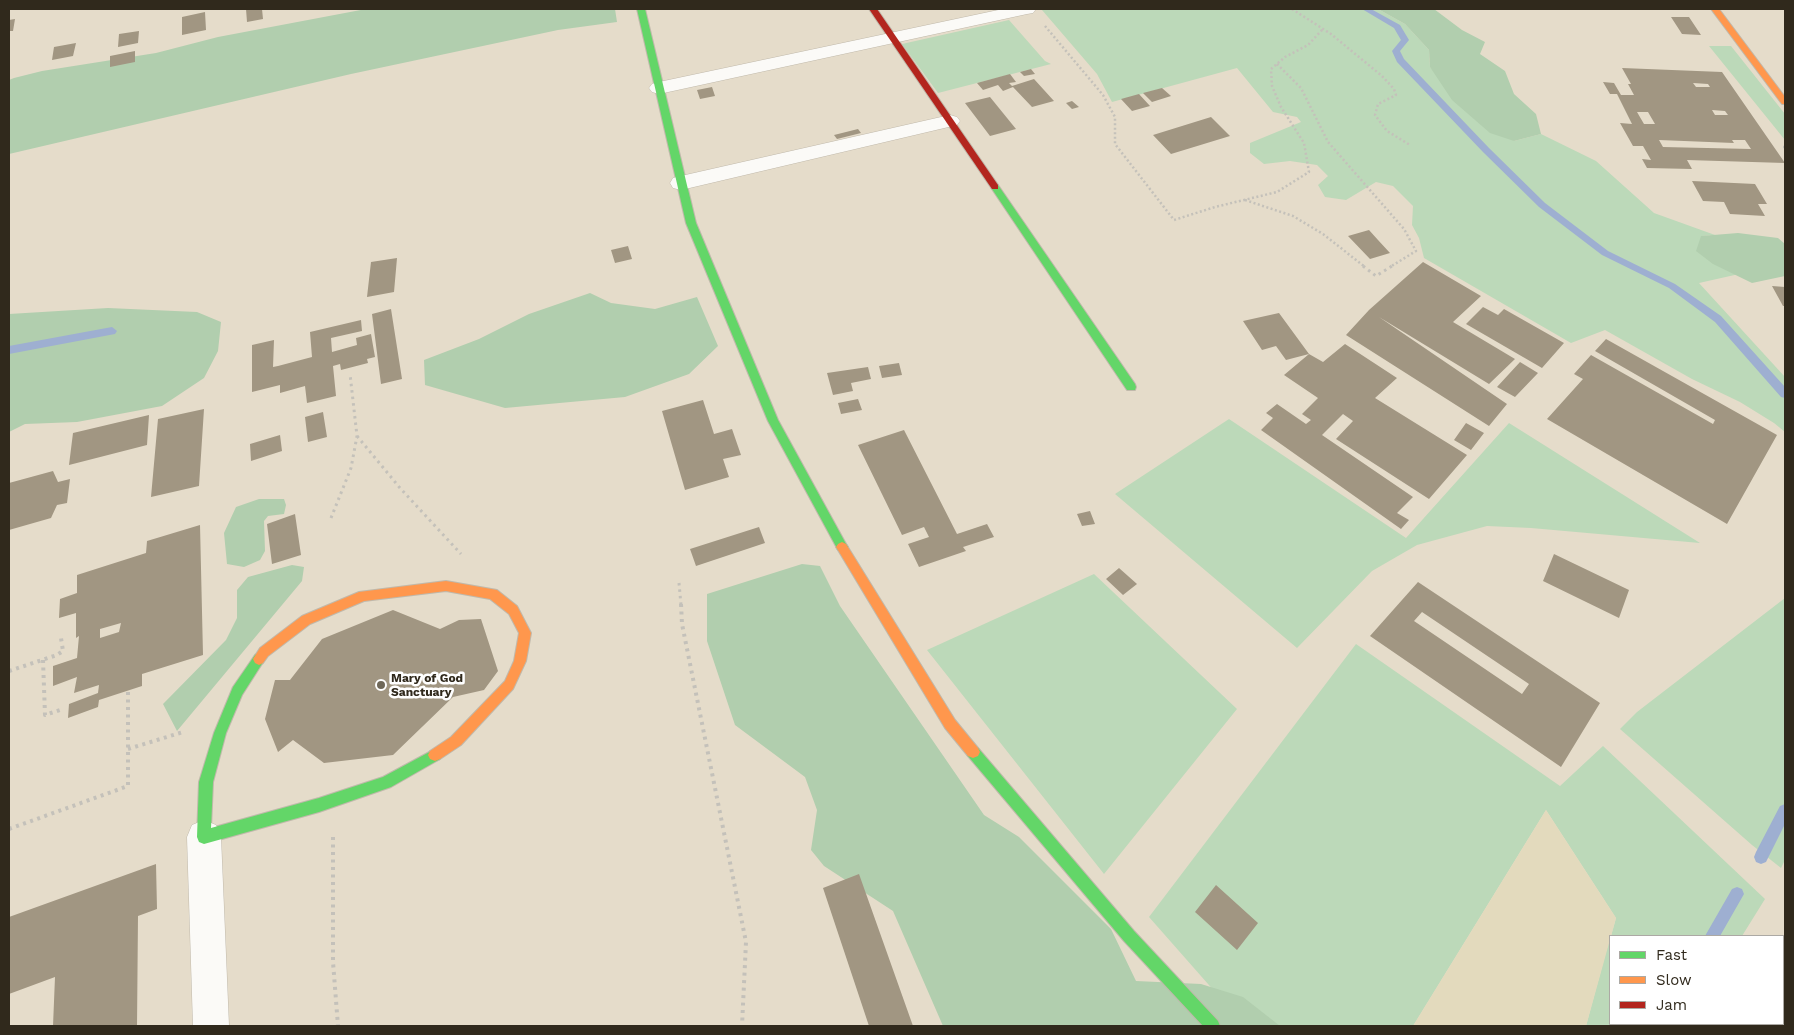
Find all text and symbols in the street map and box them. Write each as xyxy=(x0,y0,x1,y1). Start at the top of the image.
place label: Mary of God Sanctuary xyxy=(391,671,463,699)
marker: Mary of God Sanctuary xyxy=(375,679,387,691)
legend xyxy=(1609,935,1784,1025)
text: Fast xyxy=(1656,946,1687,964)
text: Slow xyxy=(1656,971,1692,989)
text: Jam xyxy=(1656,996,1687,1014)

